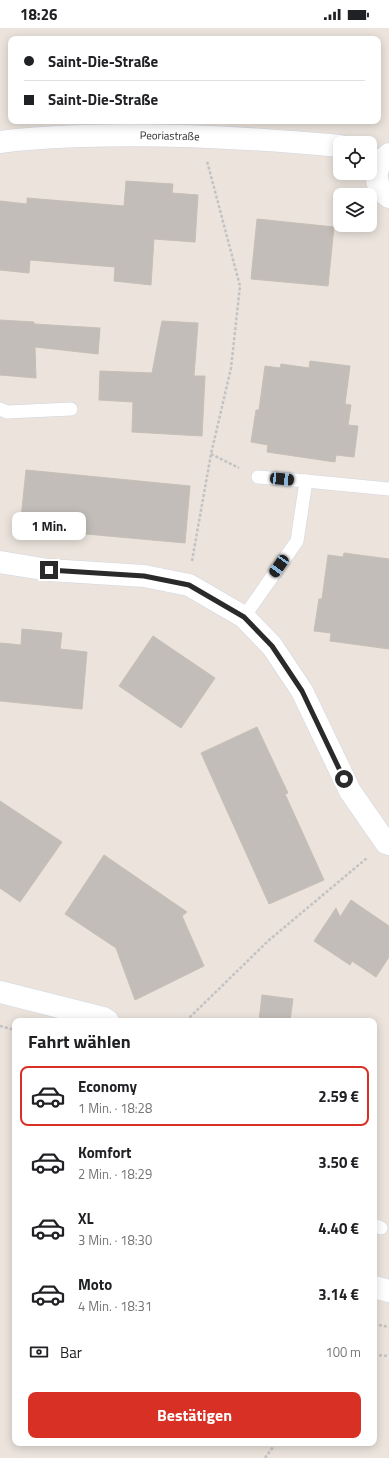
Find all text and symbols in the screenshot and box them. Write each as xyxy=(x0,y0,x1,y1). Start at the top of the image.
text: 18:26 xyxy=(20,3,57,26)
text: Saint-Die-Straße xyxy=(48,50,158,73)
text: Saint-Die-Straße xyxy=(48,88,158,111)
street label: Peoriastraße xyxy=(140,127,200,144)
map controls xyxy=(333,136,377,232)
button: locate xyxy=(333,136,377,180)
button: layers xyxy=(333,188,377,232)
car xyxy=(270,472,294,486)
callout: 1 Min. xyxy=(12,512,86,540)
text: 1 Min. xyxy=(31,516,67,536)
car xyxy=(267,553,291,579)
route end xyxy=(40,561,58,579)
route start xyxy=(335,770,353,788)
text: Fahrt wählen xyxy=(28,1028,131,1055)
text: Economy xyxy=(78,1075,137,1098)
icon: car xyxy=(30,1078,66,1114)
text: 2.59 € xyxy=(318,1085,359,1108)
text: 1 Min. · 18:28 xyxy=(78,1098,152,1118)
text: Komfort xyxy=(78,1141,132,1164)
icon: car xyxy=(30,1144,66,1180)
text: 3.50 € xyxy=(318,1151,359,1174)
text: 2 Min. · 18:29 xyxy=(78,1164,152,1184)
text: XL xyxy=(78,1207,94,1230)
icon: car xyxy=(30,1210,66,1246)
text: 4.40 € xyxy=(318,1217,359,1240)
text: 3 Min. · 18:30 xyxy=(78,1230,152,1250)
text: Moto xyxy=(78,1273,112,1296)
icon: car xyxy=(30,1276,66,1312)
text: 3.14 € xyxy=(318,1283,359,1306)
text: 4 Min. · 18:31 xyxy=(78,1296,152,1316)
icon: cash xyxy=(28,1341,50,1363)
text: Bar xyxy=(60,1341,82,1364)
text: 100 m xyxy=(325,1342,361,1362)
button: Bestätigen xyxy=(28,1392,361,1438)

